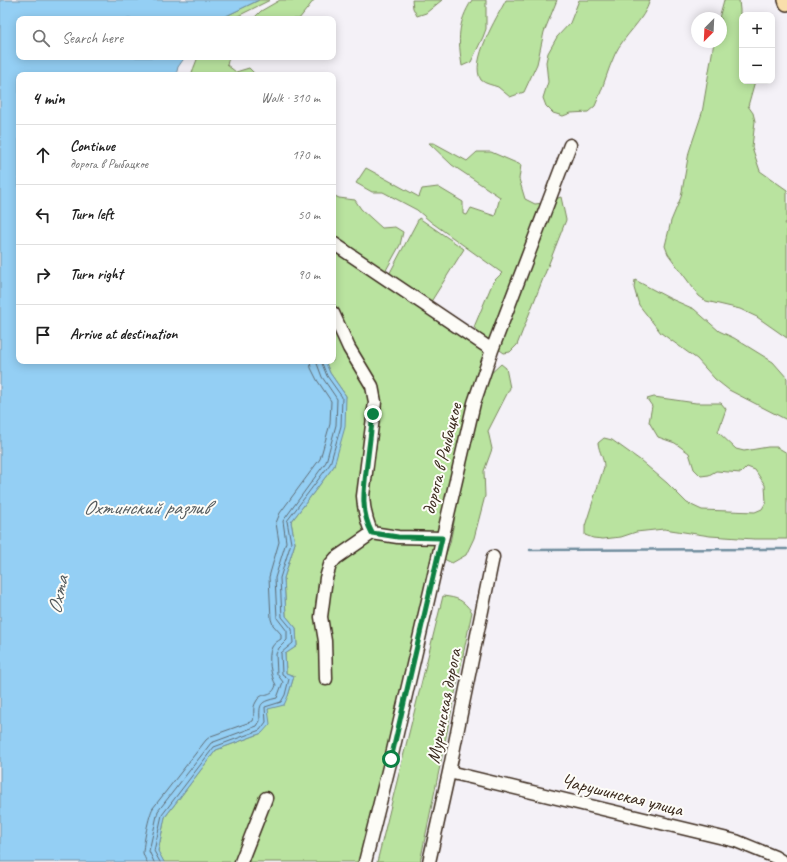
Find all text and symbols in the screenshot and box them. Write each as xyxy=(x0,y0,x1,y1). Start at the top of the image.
north arrow xyxy=(691,12,727,48)
map controls xyxy=(739,12,775,84)
button: + xyxy=(739,12,775,48)
search box xyxy=(16,16,336,60)
icon: search xyxy=(30,27,52,49)
text: Search here xyxy=(62,29,123,48)
button: − xyxy=(739,48,775,84)
text: 4 min xyxy=(32,88,65,109)
text: Walk · 310 m xyxy=(261,90,320,106)
text: Continue xyxy=(70,137,115,156)
icon: ahead xyxy=(32,144,54,166)
text: 170 m xyxy=(292,147,320,163)
text: дорога в Рыбацкое xyxy=(70,156,148,172)
icon: left xyxy=(32,204,54,226)
text: Turn left xyxy=(70,205,113,224)
text: 50 m xyxy=(298,207,320,223)
icon: right xyxy=(32,264,54,286)
text: Turn right xyxy=(70,265,123,284)
text: 90 m xyxy=(298,267,320,283)
icon: arrive xyxy=(32,324,54,346)
text: Arrive at destination xyxy=(70,325,177,344)
street label: дорога в Рыбацкое xyxy=(417,399,468,517)
route end xyxy=(364,405,382,423)
water label: Охтинский разлив xyxy=(83,495,217,520)
water label: Охта xyxy=(42,571,75,616)
street label: Муринская дорога xyxy=(421,645,467,765)
route start xyxy=(382,750,400,768)
street label: Чарушинская улица xyxy=(559,768,687,822)

